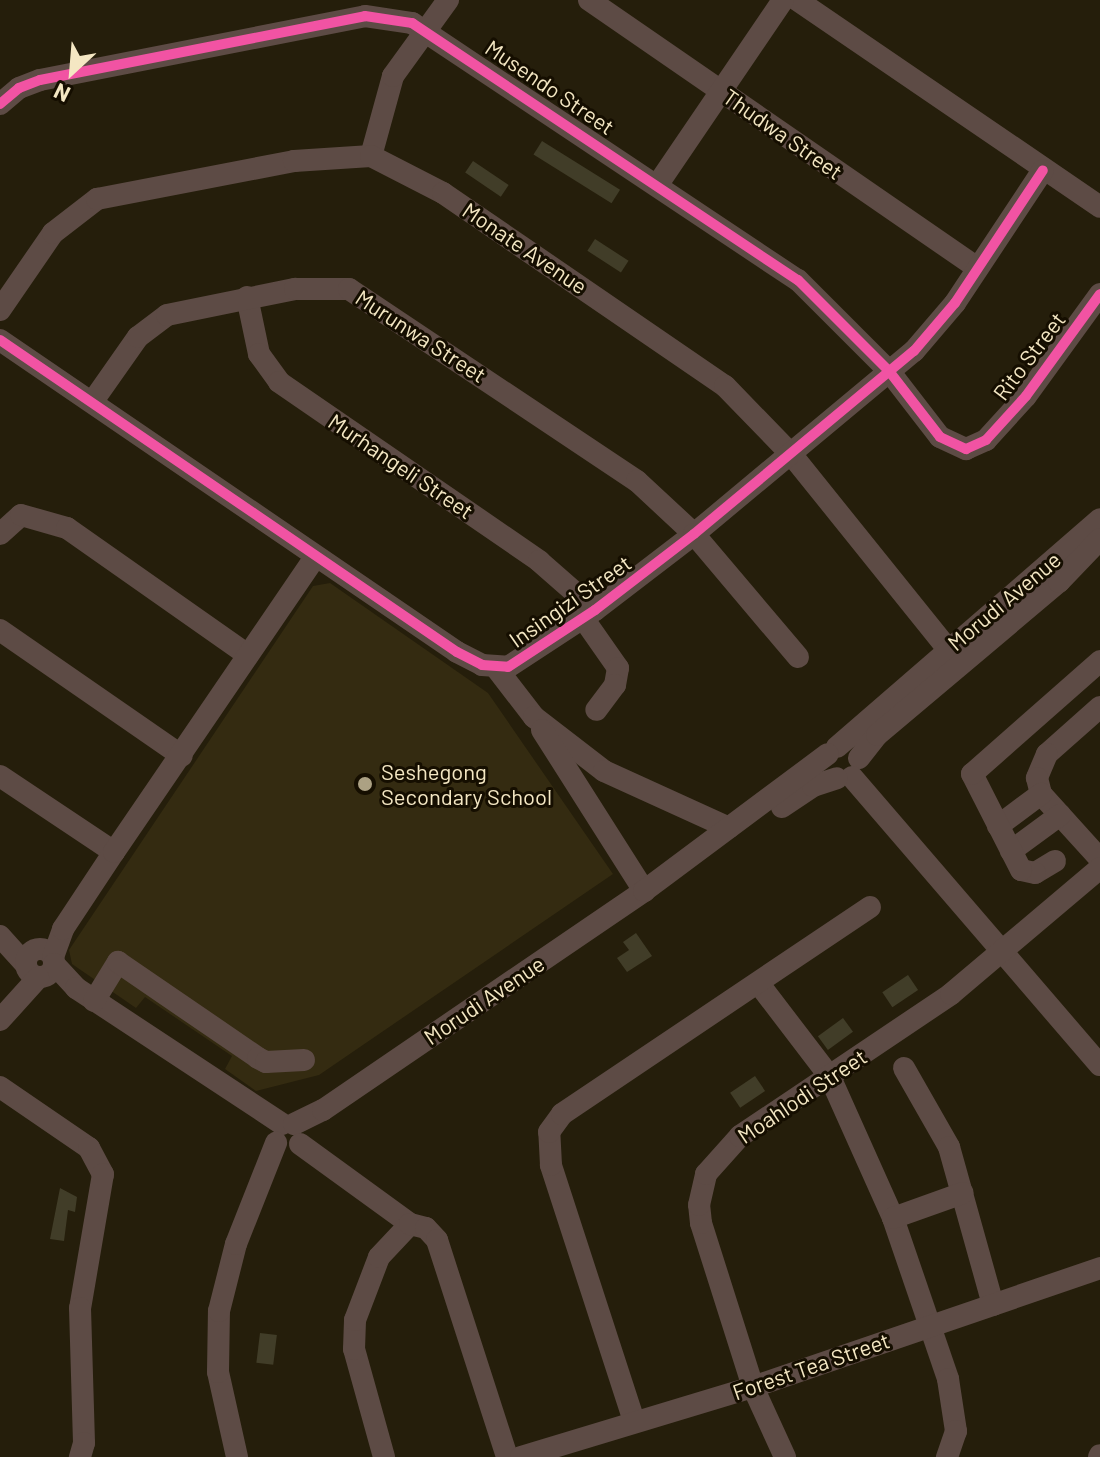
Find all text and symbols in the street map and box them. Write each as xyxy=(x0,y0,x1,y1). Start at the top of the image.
north arrow xyxy=(32,32,112,112)
street label: Musendo Street xyxy=(480,34,620,140)
text: N xyxy=(49,79,74,108)
street label: Thudwa Street xyxy=(718,83,848,185)
street label: Monate Avenue xyxy=(458,197,592,299)
street label: Murunwa Street xyxy=(351,284,491,388)
street label: Rito Street xyxy=(987,307,1071,405)
street label: Murhangeli Street xyxy=(324,408,478,524)
street label: Morudi Avenue xyxy=(942,546,1066,656)
street label: Insingizi Street xyxy=(504,549,636,653)
place label: Seshegong Secondary School xyxy=(381,758,552,810)
marker: Seshegong Secondary School xyxy=(356,775,374,793)
street label: Morudi Avenue xyxy=(419,950,549,1050)
street label: Moahlodi Street xyxy=(732,1043,872,1149)
street label: Forest Tea Street xyxy=(729,1327,893,1405)

